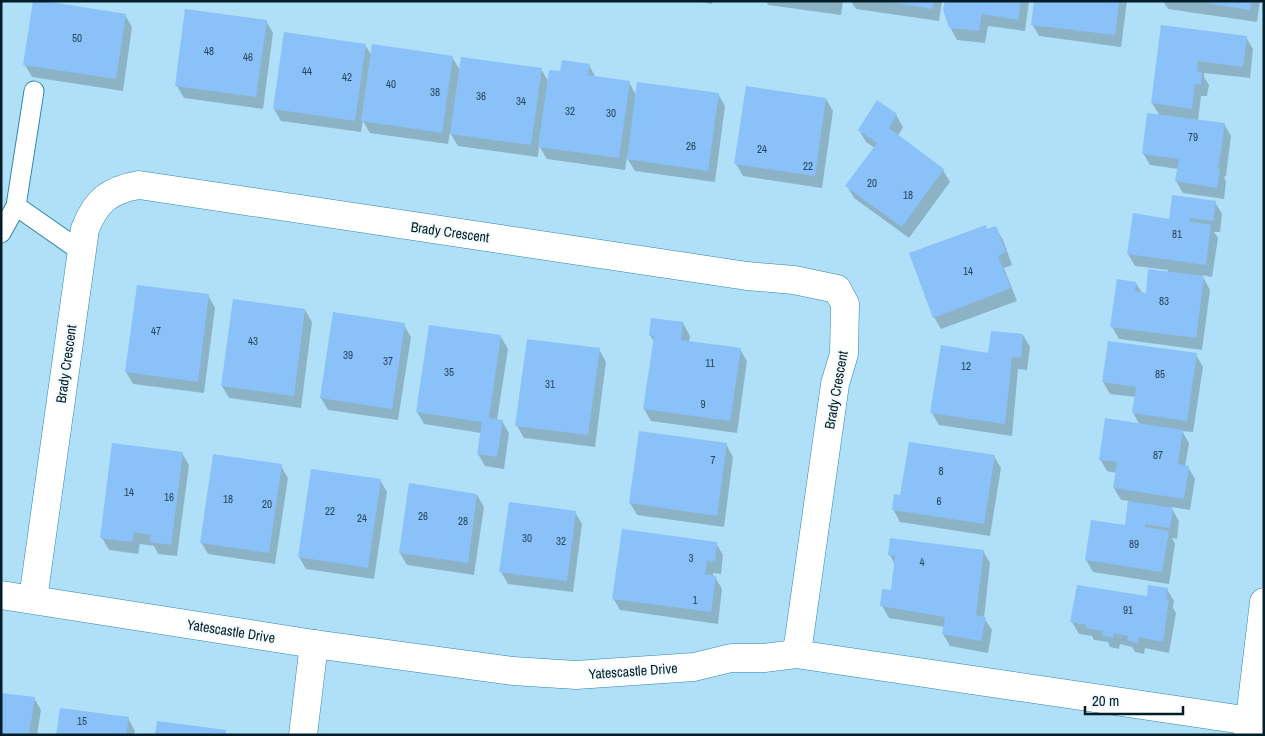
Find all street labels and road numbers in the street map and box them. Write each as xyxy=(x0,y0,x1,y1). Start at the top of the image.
street label: Brady Crescent xyxy=(410,218,490,246)
street label: Brady Crescent xyxy=(52,324,80,404)
street label: Brady Crescent xyxy=(820,349,852,431)
street label: Yatescastle Drive xyxy=(186,615,276,647)
street label: Yatescastle Drive xyxy=(588,659,678,683)

